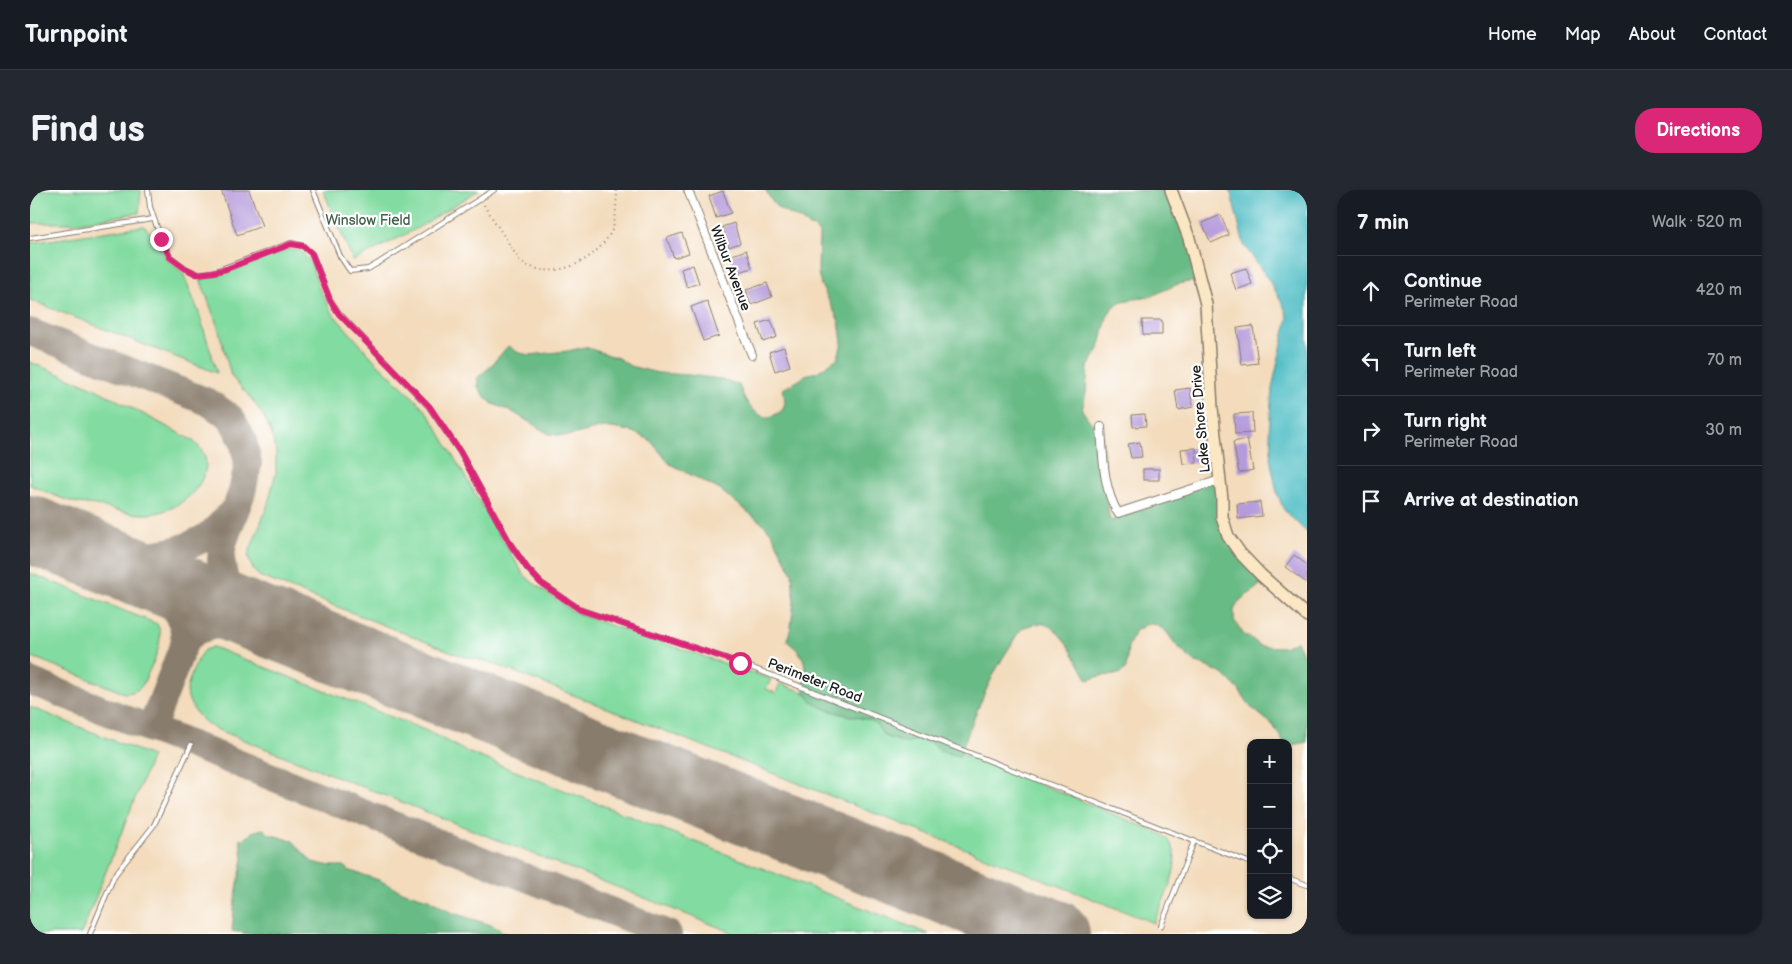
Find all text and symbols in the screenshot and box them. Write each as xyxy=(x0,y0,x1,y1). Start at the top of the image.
text: Turnpoint xyxy=(25,20,128,49)
text: Home xyxy=(1488,24,1537,45)
text: Map xyxy=(1565,24,1601,45)
text: About xyxy=(1629,24,1676,45)
text: Contact xyxy=(1704,24,1767,45)
button: Directions xyxy=(1635,108,1762,153)
text: Find us xyxy=(30,109,145,152)
text: 7 min xyxy=(1357,210,1409,235)
park label: Winslow Field xyxy=(325,212,411,229)
text: Walk · 520 m xyxy=(1652,213,1742,232)
street label: Wilbur Avenue xyxy=(706,223,755,313)
route end xyxy=(150,228,173,251)
text: Continue xyxy=(1404,270,1482,293)
icon: ahead xyxy=(1357,277,1385,305)
text: 420 m xyxy=(1696,281,1742,300)
text: Perimeter Road xyxy=(1404,293,1518,312)
text: Turn left xyxy=(1404,340,1476,363)
icon: left xyxy=(1357,347,1385,375)
text: 70 m xyxy=(1707,351,1742,370)
text: Perimeter Road xyxy=(1404,363,1518,382)
street label: Lake Shore Drive xyxy=(1187,364,1214,473)
text: Turn right xyxy=(1404,410,1487,433)
icon: right xyxy=(1357,417,1385,445)
text: 30 m xyxy=(1705,421,1742,440)
text: Perimeter Road xyxy=(1404,433,1518,452)
icon: arrive xyxy=(1357,487,1385,515)
text: Arrive at destination xyxy=(1404,489,1579,512)
route start xyxy=(729,652,752,675)
street label: Perimeter Road xyxy=(765,655,864,706)
map controls xyxy=(1247,739,1292,919)
button: + xyxy=(1247,739,1292,784)
button: − xyxy=(1247,784,1292,829)
button: locate xyxy=(1247,829,1292,874)
button: layers xyxy=(1247,874,1292,919)

